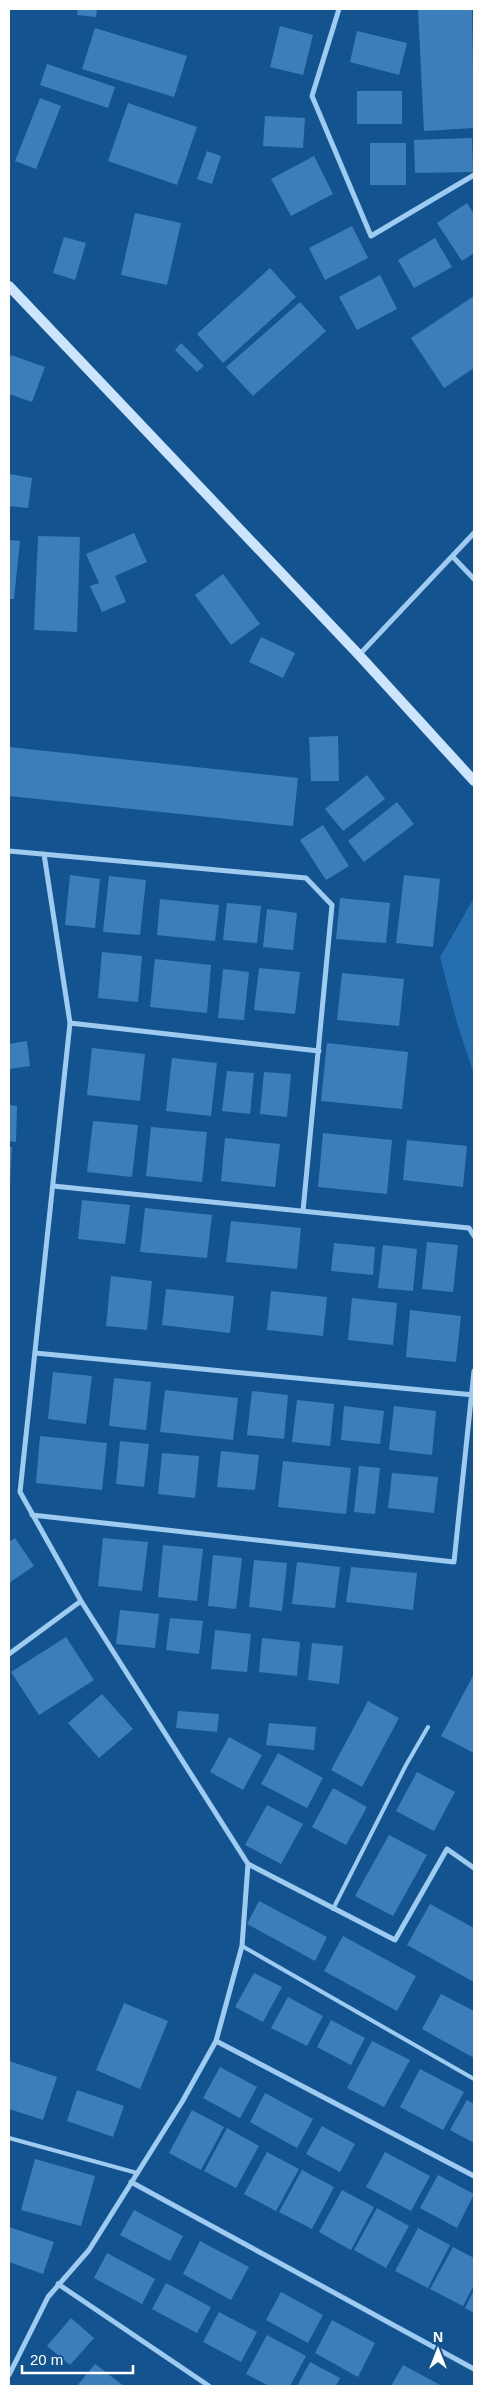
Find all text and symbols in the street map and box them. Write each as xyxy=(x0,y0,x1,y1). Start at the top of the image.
north arrow xyxy=(413,2325,463,2375)
text: N xyxy=(433,2329,443,2345)
scale bar xyxy=(22,2342,134,2374)
text: 20 m xyxy=(30,2351,63,2368)

